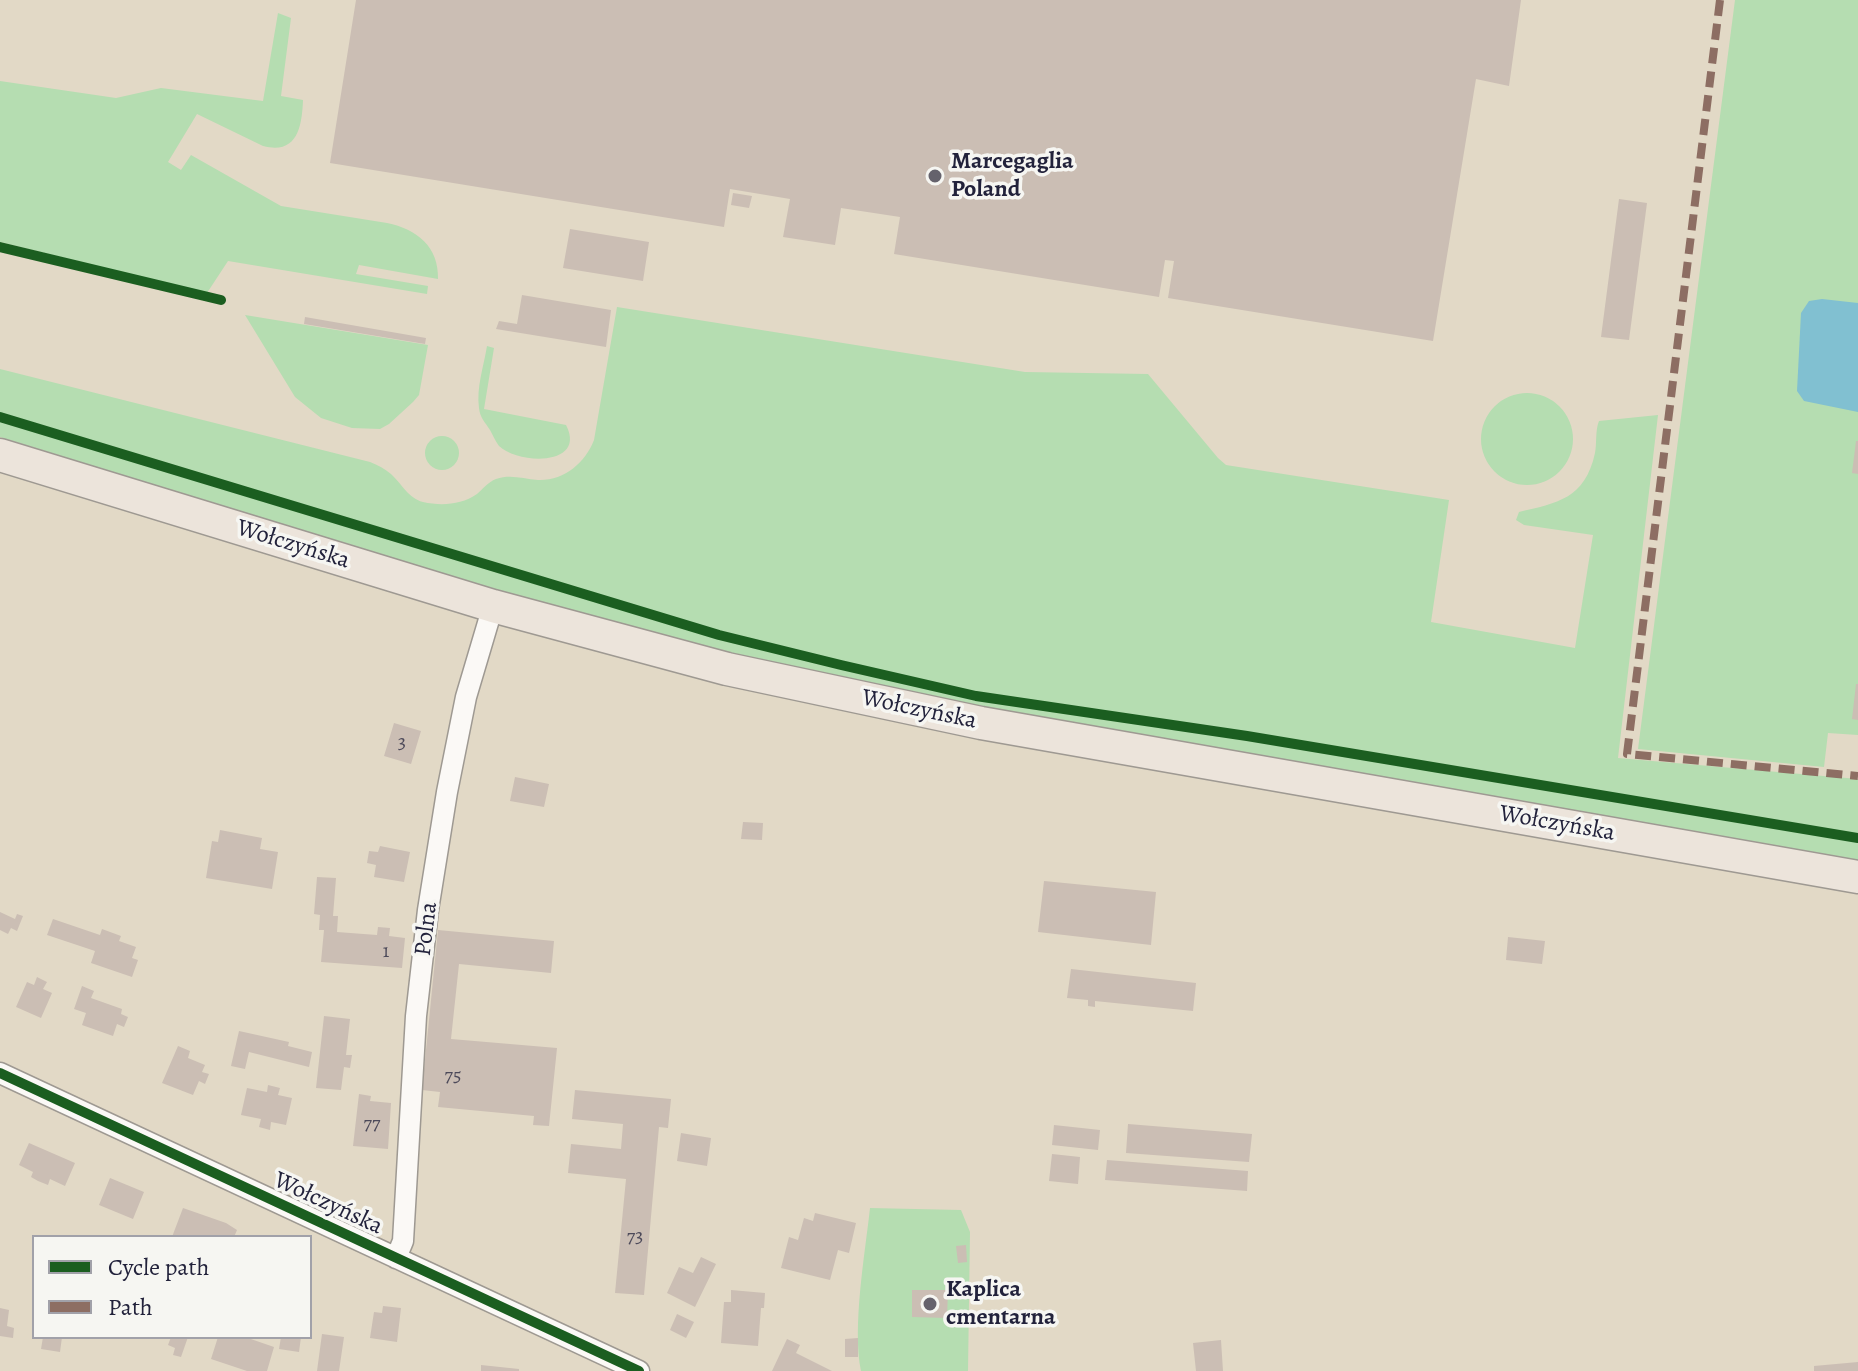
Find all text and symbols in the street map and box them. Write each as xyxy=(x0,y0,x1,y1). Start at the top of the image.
place label: Marcegaglia Poland xyxy=(951,148,1074,204)
marker: Marcegaglia Poland xyxy=(926,167,944,185)
street label: Wołczyńska xyxy=(233,514,353,576)
street label: Wołczyńska xyxy=(859,684,979,736)
house number: 3 xyxy=(398,731,406,755)
street label: Wołczyńska xyxy=(1497,800,1617,848)
street label: Polna xyxy=(409,900,445,958)
house number: 1 xyxy=(383,940,389,964)
house number: 75 xyxy=(445,1064,461,1088)
house number: 77 xyxy=(364,1112,380,1136)
street label: Wołczyńska xyxy=(269,1166,387,1242)
house number: 73 xyxy=(627,1225,643,1249)
legend xyxy=(32,1235,312,1339)
text: Cycle path xyxy=(108,1251,209,1283)
place label: Kaplica cmentarna xyxy=(946,1276,1056,1332)
text: Path xyxy=(108,1291,153,1323)
marker: Kaplica cmentarna xyxy=(921,1295,939,1313)

